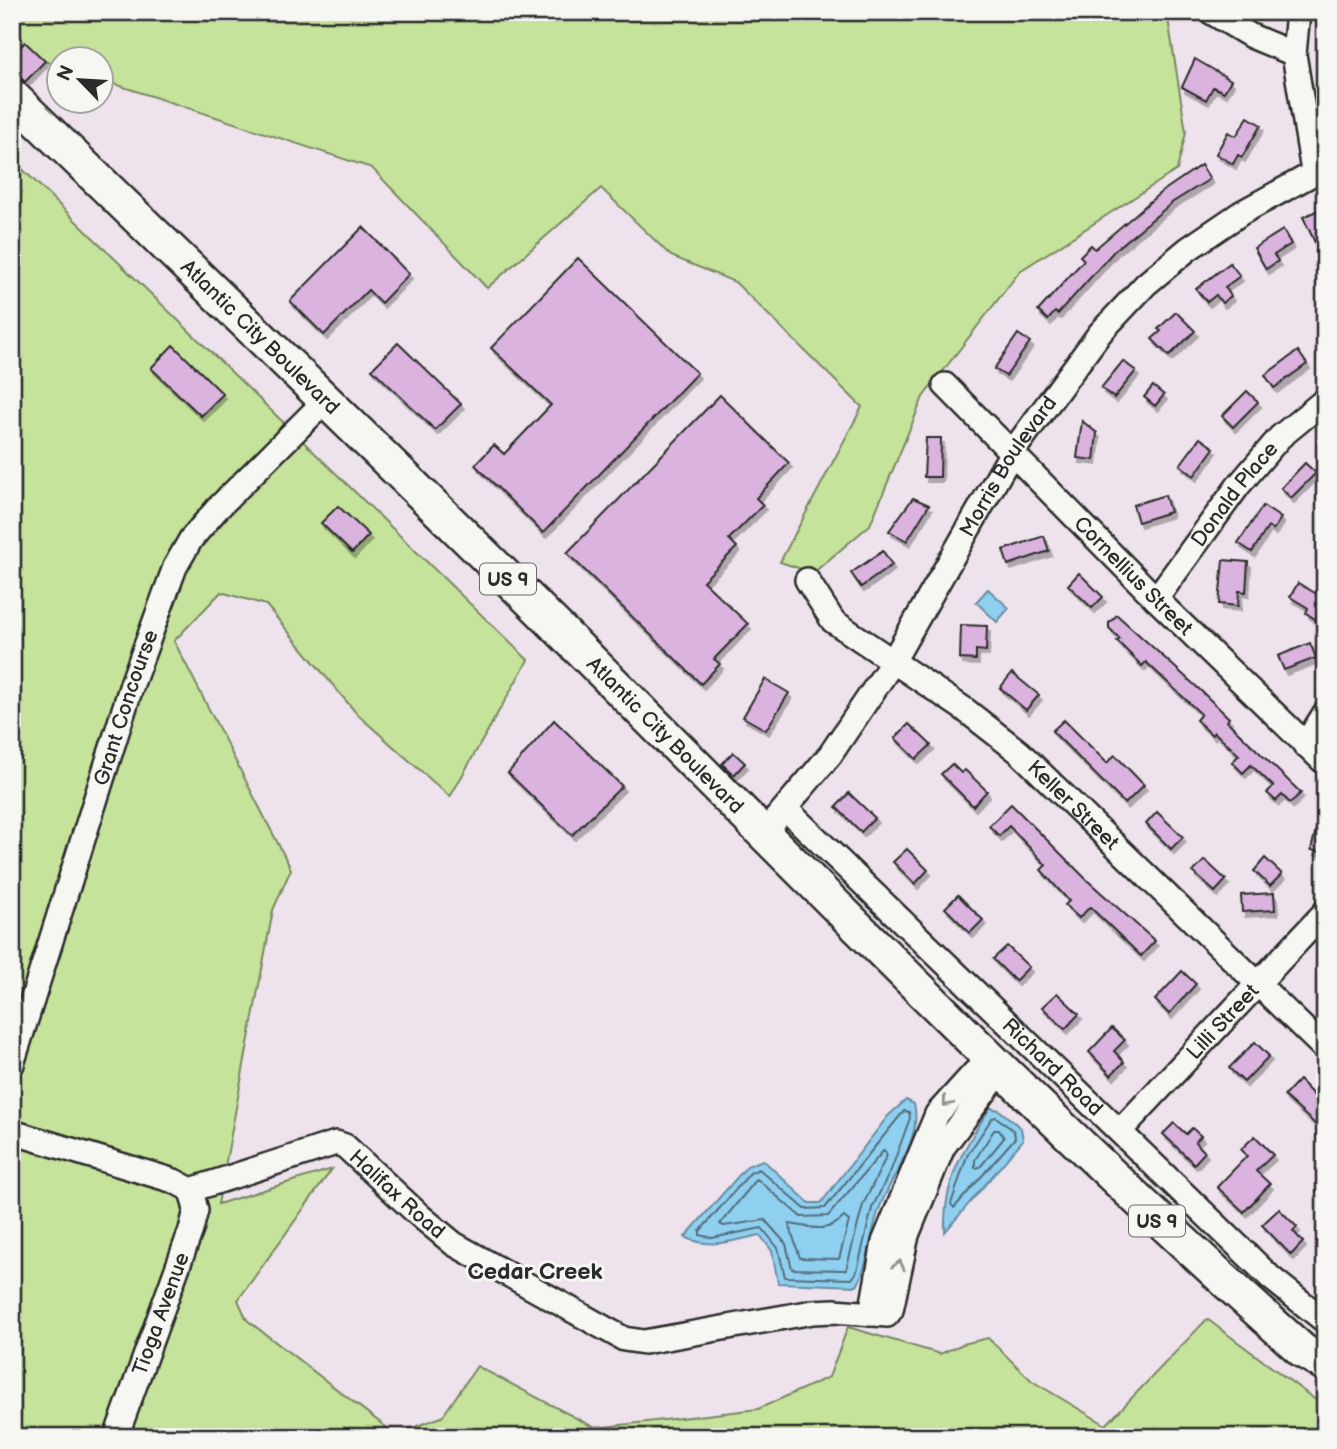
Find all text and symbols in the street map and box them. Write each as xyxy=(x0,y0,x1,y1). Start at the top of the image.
north arrow xyxy=(46,46,116,116)
text: N xyxy=(53,62,79,85)
street label: Atlantic City Boulevard xyxy=(175,255,345,420)
street label: Morris Boulevard xyxy=(955,391,1062,541)
street label: Donald Place xyxy=(1186,437,1283,552)
street label: Cornellius Street xyxy=(1068,511,1198,641)
road number: US 9 xyxy=(480,564,536,594)
street label: Grant Concourse xyxy=(89,627,164,789)
street label: Atlantic City Boulevard xyxy=(581,652,749,819)
street label: Keller Street xyxy=(1022,755,1125,856)
street label: Lilli Street xyxy=(1182,978,1265,1065)
street label: Richard Road xyxy=(997,1013,1108,1122)
one-way arrow xyxy=(942,1095,955,1107)
street label: Halifax Road xyxy=(344,1145,450,1244)
road number: US 9 xyxy=(1129,1205,1185,1236)
street label: Tioga Avenue xyxy=(127,1249,195,1379)
district label: Cedar Creek xyxy=(467,1258,603,1286)
one-way arrow xyxy=(891,1259,905,1271)

